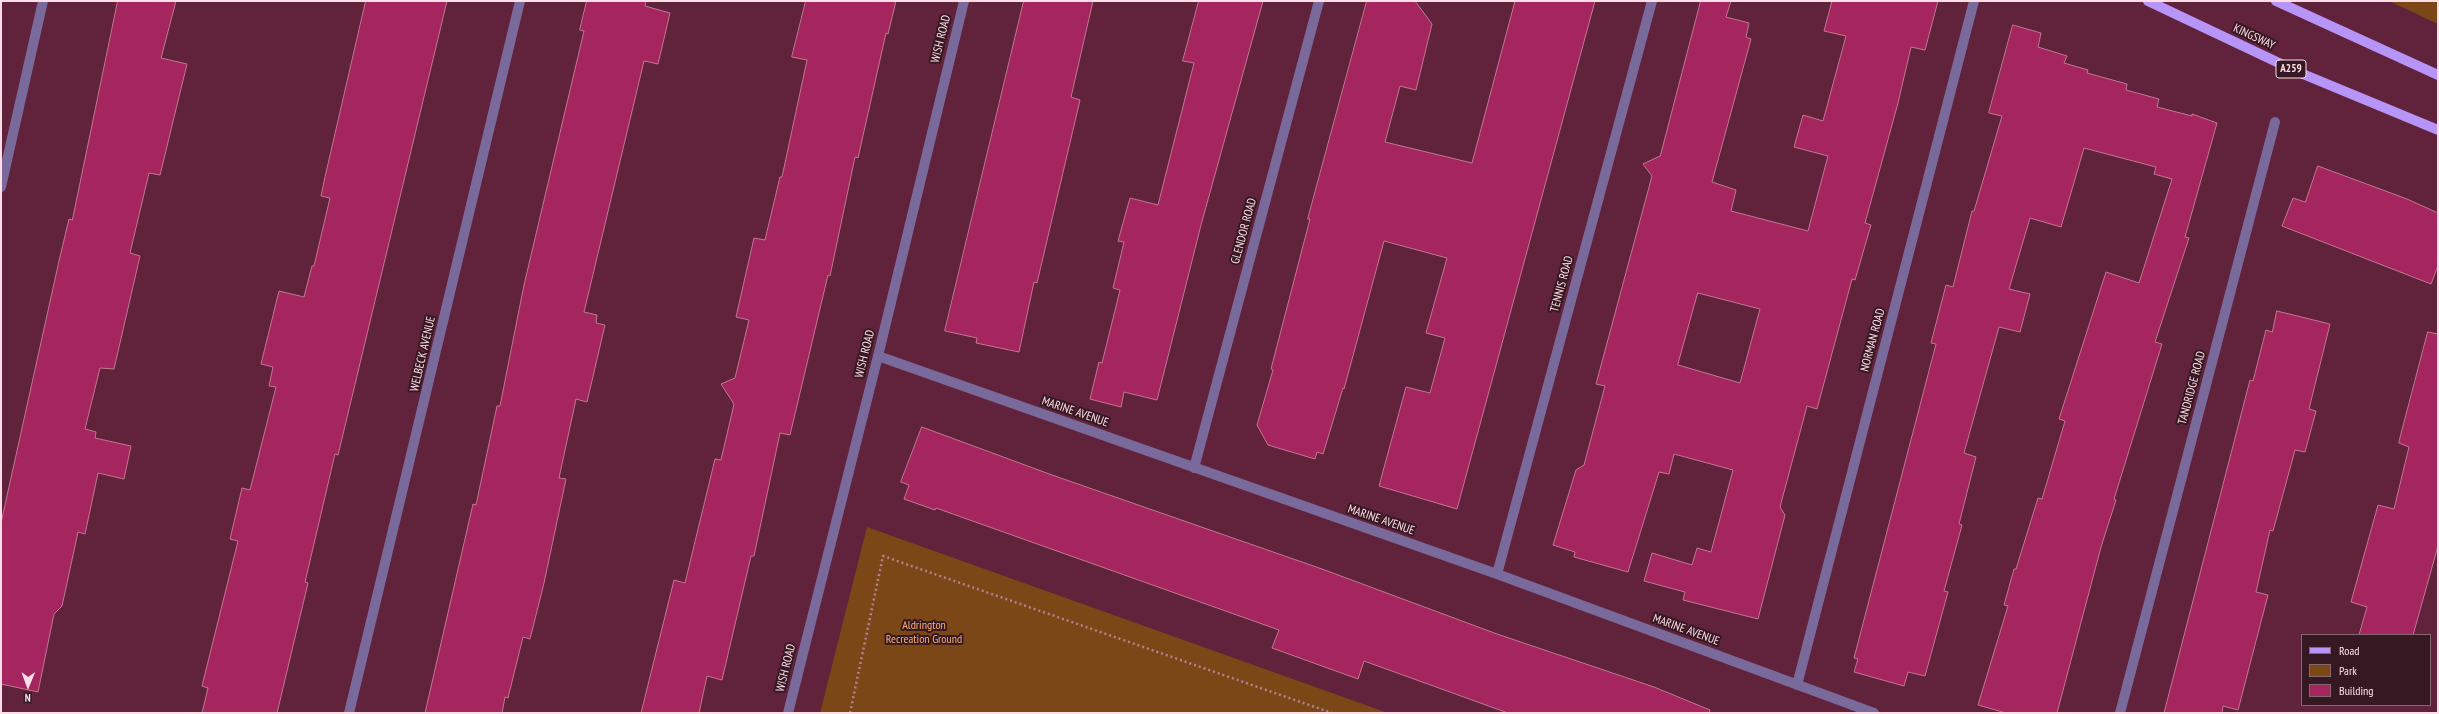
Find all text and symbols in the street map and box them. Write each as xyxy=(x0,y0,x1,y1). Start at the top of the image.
street label: WISH ROAD xyxy=(928,14,954,64)
street label: KINGSWAY xyxy=(2231,21,2277,53)
road number: A259 xyxy=(2276,60,2306,78)
street label: GLENDOR ROAD xyxy=(1228,197,1260,265)
street label: TENNIS ROAD xyxy=(1548,254,1576,314)
street label: NORMAN ROAD xyxy=(1858,307,1888,373)
street label: WELBECK AVENUE xyxy=(407,315,439,393)
street label: WISH ROAD xyxy=(852,329,878,379)
street label: TANDRIDGE ROAD xyxy=(2175,350,2209,426)
street label: MARINE AVENUE xyxy=(1040,394,1110,430)
street label: MARINE AVENUE xyxy=(1346,502,1416,538)
street label: MARINE AVENUE xyxy=(1651,611,1721,649)
park label: Aldrington Recreation Ground xyxy=(886,619,962,647)
legend xyxy=(2301,634,2431,706)
street label: WISH ROAD xyxy=(773,643,799,693)
text: Road xyxy=(2339,643,2359,658)
text: Park xyxy=(2339,663,2357,678)
north arrow xyxy=(8,666,48,706)
text: Building xyxy=(2339,683,2374,698)
text: N xyxy=(25,691,31,705)

